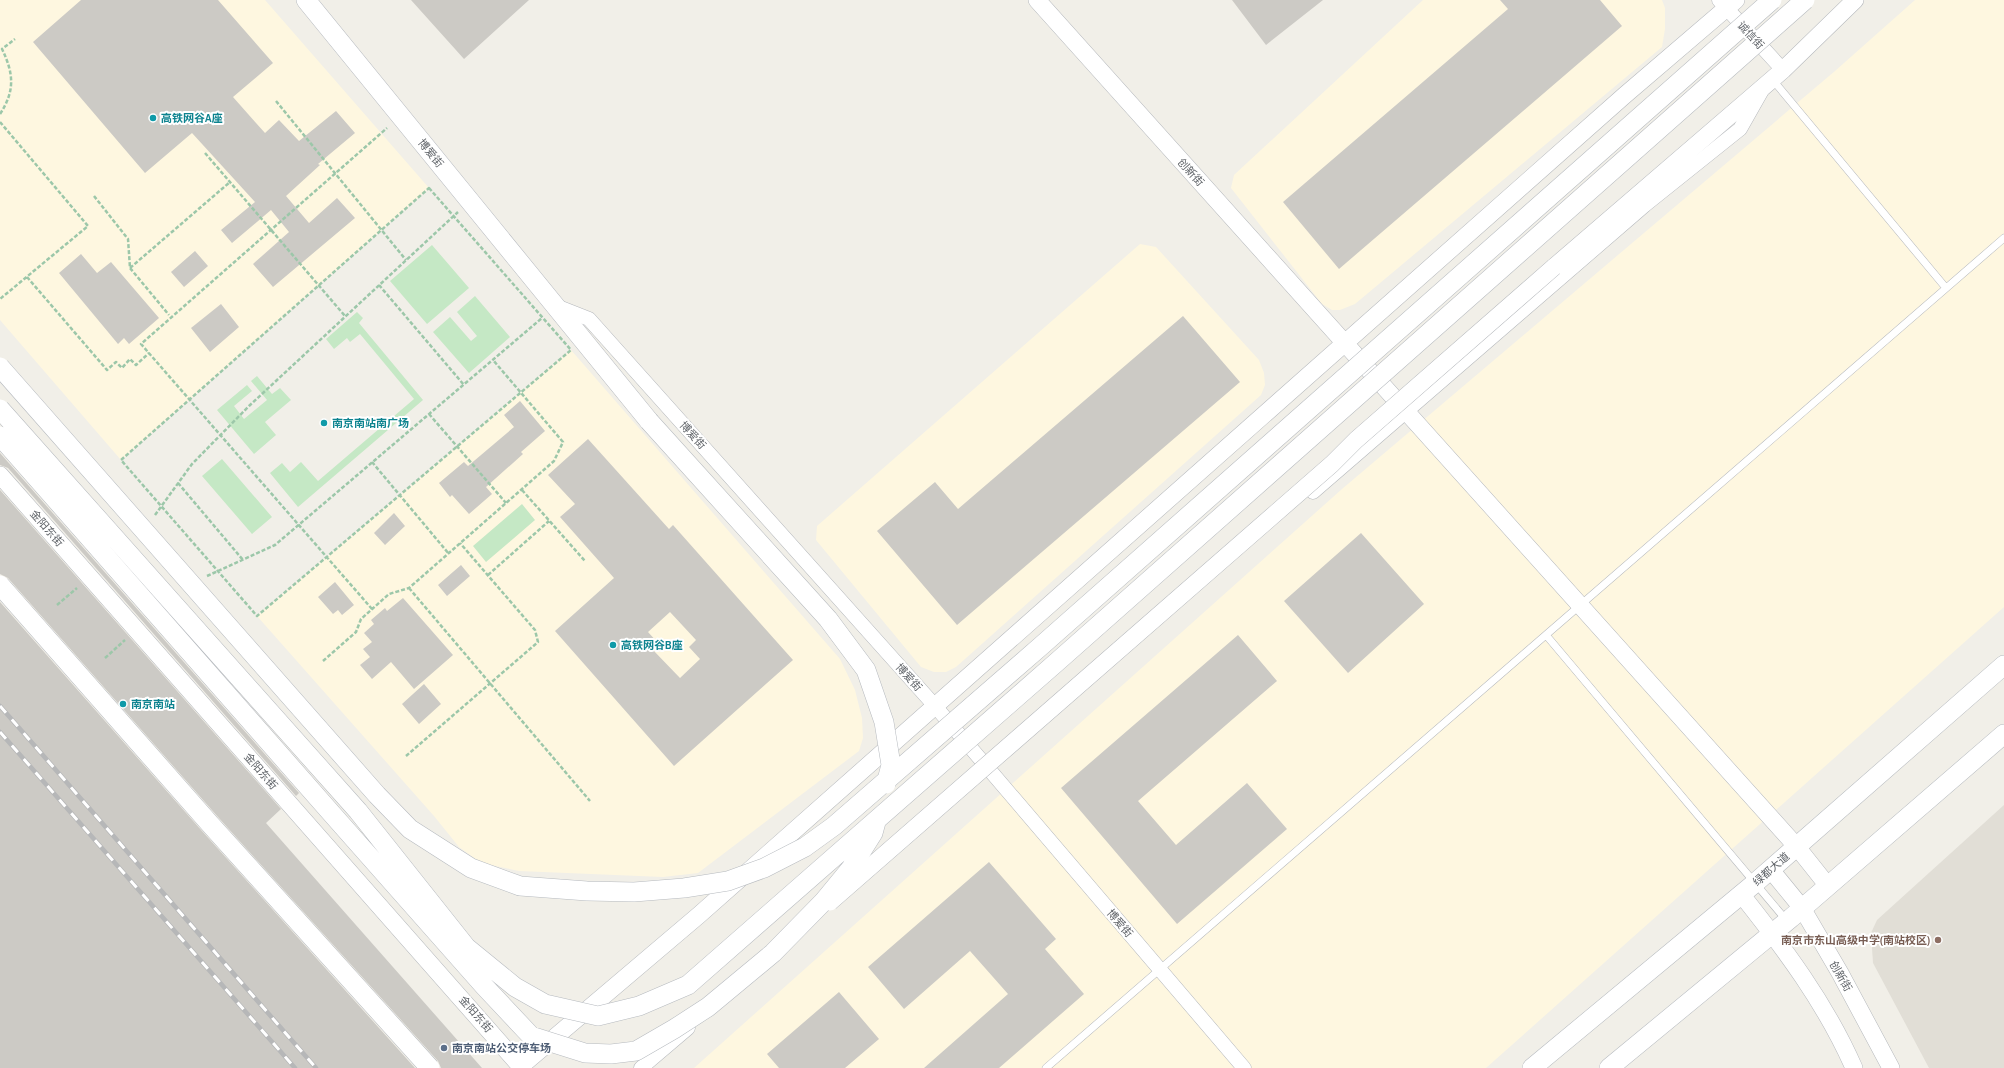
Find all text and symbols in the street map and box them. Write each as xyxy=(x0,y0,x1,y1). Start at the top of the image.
street label: 诚信街 xyxy=(1735,18,1767,52)
place label: 高铁网谷A座 xyxy=(161,111,223,125)
marker: 高铁网谷A座 xyxy=(148,113,158,123)
street label: 博爱街 xyxy=(415,136,447,170)
street label: 创新街 xyxy=(1175,155,1207,189)
place label: 南京南站南广场 xyxy=(332,416,409,430)
marker: 南京南站南广场 xyxy=(319,418,329,428)
street label: 博爱街 xyxy=(677,418,709,452)
street label: 金阳东街 xyxy=(27,507,67,549)
place label: 高铁网谷B座 xyxy=(621,638,683,652)
marker: 高铁网谷B座 xyxy=(608,640,618,650)
street label: 博爱街 xyxy=(893,660,925,694)
place label: 南京南站 xyxy=(131,697,175,711)
marker: 南京南站 xyxy=(118,699,128,709)
street label: 金阳东街 xyxy=(241,750,281,792)
street label: 绿都大道 xyxy=(1750,849,1792,889)
street label: 博爱街 xyxy=(1104,906,1136,940)
place label: 南京市东山高级中学(南站校区) xyxy=(1781,933,1930,947)
marker: 南京市东山高级中学(南站校区) xyxy=(1933,935,1943,945)
street label: 创新街 xyxy=(1827,958,1855,994)
street label: 金阳东街 xyxy=(456,993,496,1035)
place label: 南京南站公交停车场 xyxy=(452,1041,551,1055)
marker: 南京南站公交停车场 xyxy=(439,1043,449,1053)

